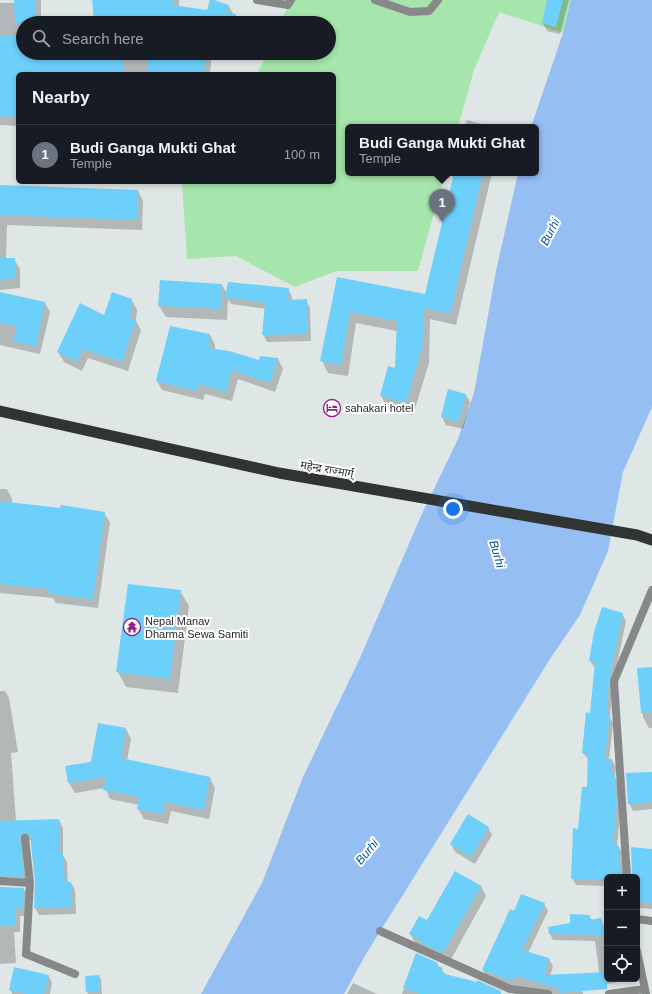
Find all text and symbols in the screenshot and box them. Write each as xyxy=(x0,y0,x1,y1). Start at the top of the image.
search box xyxy=(16,16,336,60)
icon: search xyxy=(30,27,52,49)
text: Search here xyxy=(62,30,144,47)
text: Nearby xyxy=(32,88,90,107)
popup xyxy=(345,124,539,176)
text: Budi Ganga Mukti Ghat xyxy=(359,134,525,151)
text: Budi Ganga Mukti Ghat xyxy=(70,139,236,156)
text: 1 xyxy=(41,147,49,162)
text: 100 m xyxy=(284,147,320,162)
text: Temple xyxy=(359,151,401,166)
text: Temple xyxy=(70,156,112,171)
pin: 1 xyxy=(429,189,455,222)
water label: Burhi xyxy=(537,216,563,248)
hotel icon: sahakari hotel xyxy=(322,398,342,418)
place label: sahakari hotel xyxy=(345,402,414,414)
street label: महेन्द्र राज्मार्ग् xyxy=(299,458,357,481)
your location xyxy=(443,499,463,519)
water label: Burhi xyxy=(486,539,508,570)
place label: Nepal Manav Dharma Sewa Samiti xyxy=(145,615,248,640)
temple icon: Nepal Manav Dharma Sewa Samiti xyxy=(122,617,142,637)
water label: Burhi xyxy=(353,837,382,867)
map controls xyxy=(604,874,640,982)
button: + xyxy=(604,874,640,910)
button: − xyxy=(604,910,640,946)
button: locate xyxy=(604,946,640,982)

